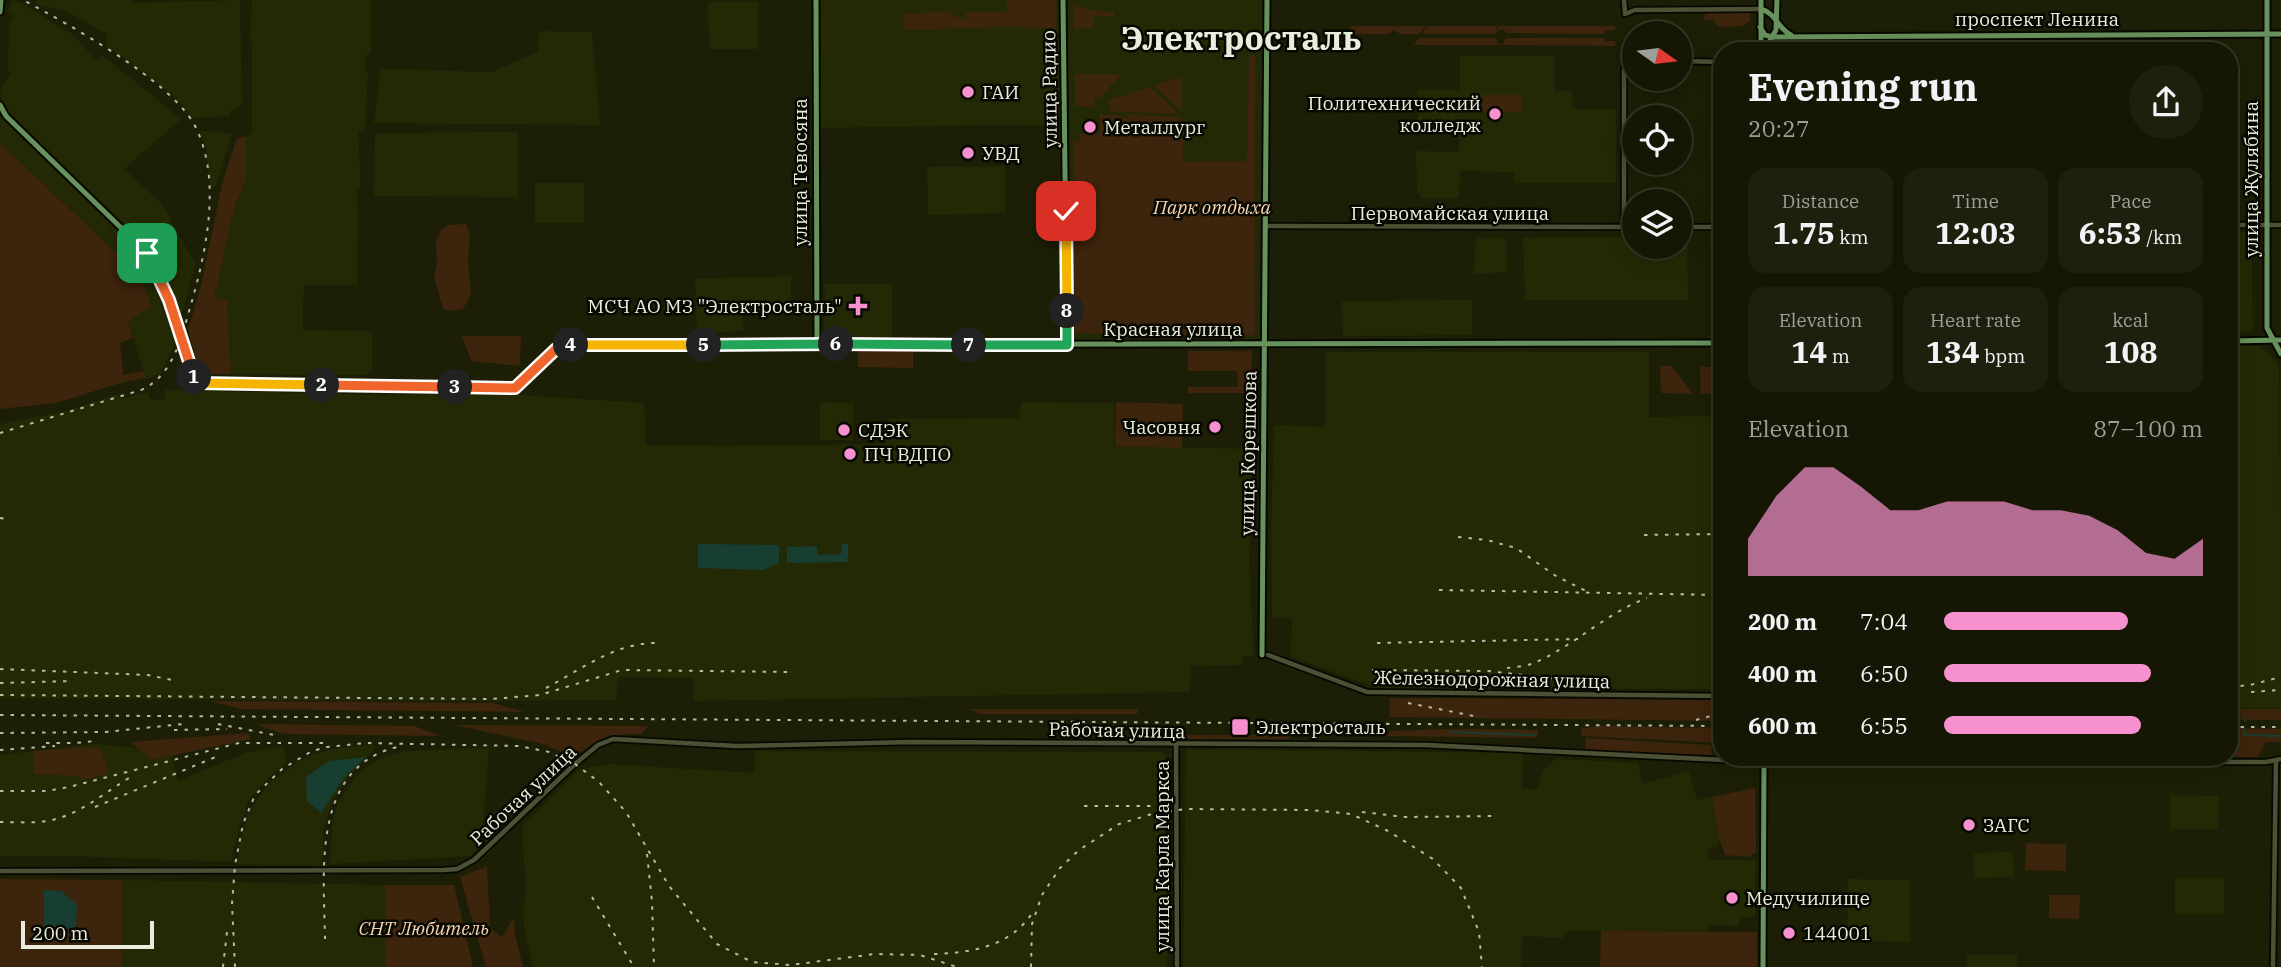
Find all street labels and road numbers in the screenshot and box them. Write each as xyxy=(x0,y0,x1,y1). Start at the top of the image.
street label: проспект Ленина xyxy=(1955,7,2119,31)
street label: улица Радио xyxy=(1036,30,1062,148)
street label: улица Тевосяна xyxy=(788,98,812,246)
street label: улица Жулябина xyxy=(2239,101,2263,257)
street label: Первомайская улица xyxy=(1351,201,1549,225)
street label: Красная улица xyxy=(1103,317,1243,341)
street label: улица Корешкова xyxy=(1235,370,1261,536)
street label: Железнодорожная улица xyxy=(1373,665,1611,693)
street label: Рабочая улица xyxy=(1048,717,1186,743)
street label: Рабочая улица xyxy=(465,740,581,850)
street label: улица Карла Маркса xyxy=(1150,760,1174,952)

